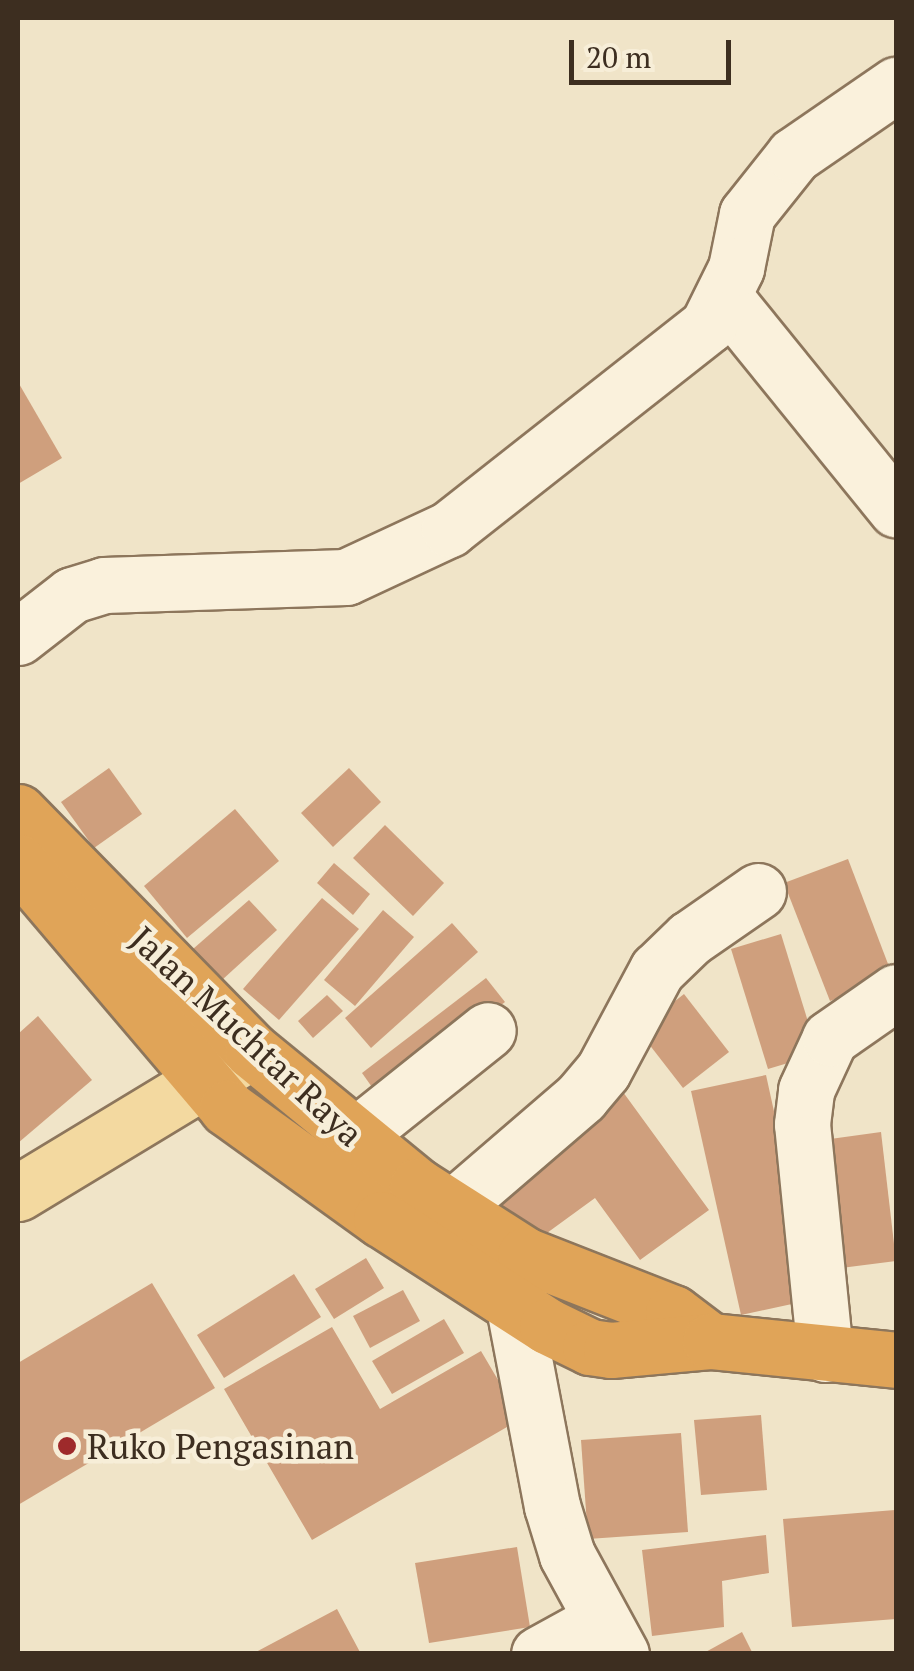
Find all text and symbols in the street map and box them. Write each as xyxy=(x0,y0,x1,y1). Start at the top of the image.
scale bar xyxy=(574,20,736,82)
text: 20 m xyxy=(586,37,651,77)
street label: Jalan Muchtar Raya xyxy=(122,918,372,1154)
place label: Ruko Pengasinan xyxy=(87,1425,354,1467)
marker: Ruko Pengasinan xyxy=(56,1435,78,1457)

